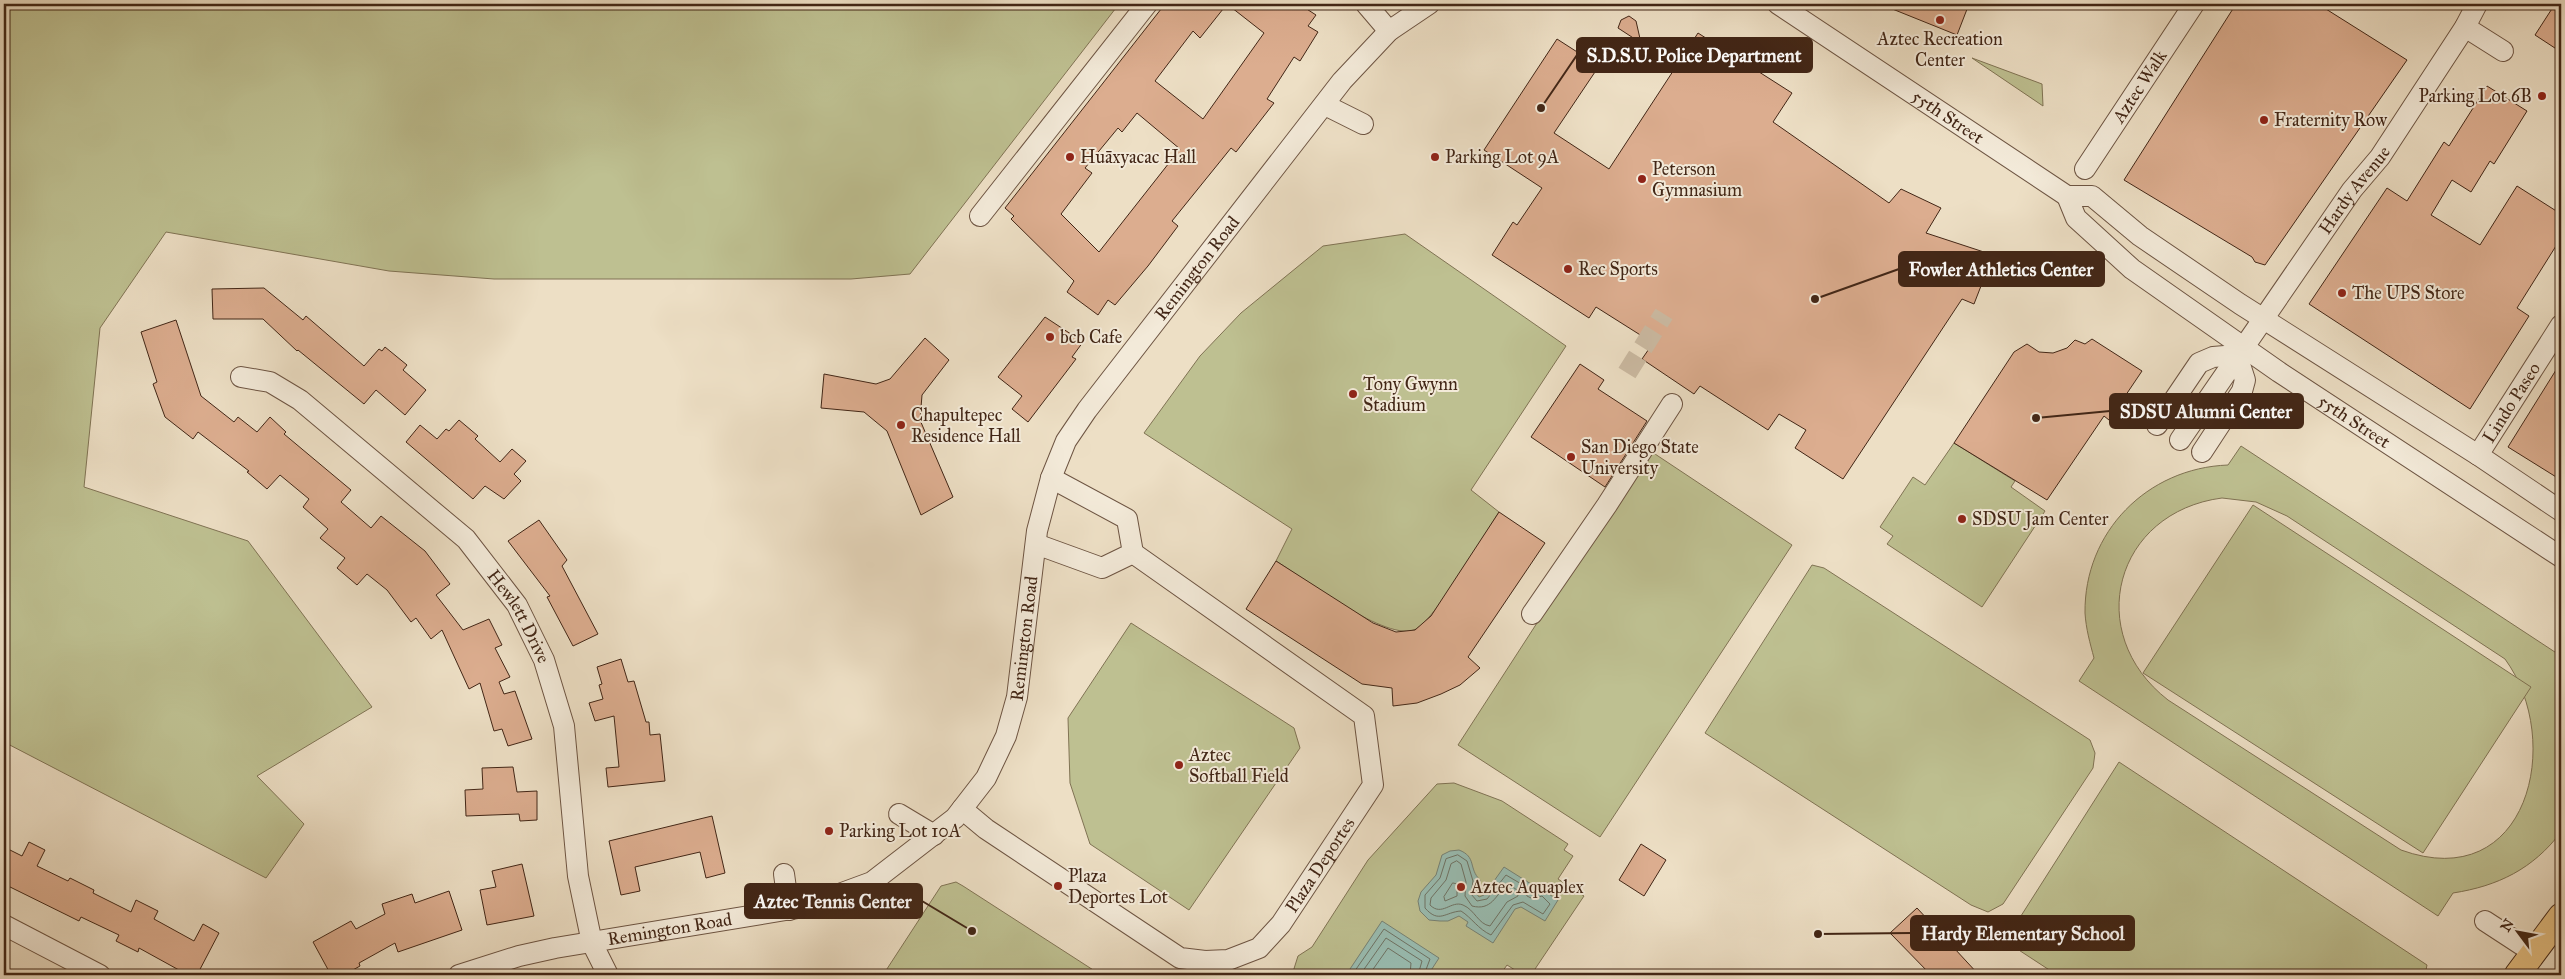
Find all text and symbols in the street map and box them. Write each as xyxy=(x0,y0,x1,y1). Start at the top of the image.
marker: Aztec Recreation Center xyxy=(1934,14,1946,26)
place label: Aztec Recreation Center xyxy=(1876,28,2003,71)
callout: S.D.S.U. Police Department xyxy=(1577,38,1812,72)
text: S.D.S.U. Police Department xyxy=(1586,44,1802,68)
street label: Aztec Walk xyxy=(2107,45,2172,128)
street label: 55th Street xyxy=(1908,85,1989,149)
place label: Parking Lot 6B xyxy=(2419,85,2532,108)
marker: Parking Lot 6B xyxy=(2536,90,2548,102)
place label: Fraternity Row xyxy=(2274,109,2387,131)
marker: Fraternity Row xyxy=(2258,114,2270,126)
street label: Hardy Avenue xyxy=(2314,142,2395,238)
place label: Huāxyacac Hall xyxy=(1080,146,1196,168)
place label: Parking Lot 9A xyxy=(1445,146,1559,169)
marker: Huāxyacac Hall xyxy=(1064,151,1076,163)
marker: Parking Lot 9A xyxy=(1429,151,1441,163)
place label: Peterson Gymnasium xyxy=(1652,158,1742,201)
marker: Peterson Gymnasium xyxy=(1636,173,1648,185)
street label: Remington Road xyxy=(1150,212,1244,325)
callout: Fowler Athletics Center xyxy=(1899,252,2104,286)
place label: Rec Sports xyxy=(1578,258,1658,280)
text: Fowler Athletics Center xyxy=(1909,258,2094,281)
marker: Rec Sports xyxy=(1562,263,1574,275)
place label: The UPS Store xyxy=(2352,282,2464,304)
marker: The UPS Store xyxy=(2336,287,2348,299)
place label: bcb Cafe xyxy=(1060,326,1122,348)
marker: bcb Cafe xyxy=(1044,331,1056,343)
street label: Lindo Paseo xyxy=(2478,358,2545,447)
place label: Tony Gwynn Stadium xyxy=(1363,373,1458,416)
marker: Tony Gwynn Stadium xyxy=(1347,388,1359,400)
street label: 55th Street xyxy=(2314,390,2395,453)
callout: SDSU Alumni Center xyxy=(2110,394,2303,428)
text: SDSU Alumni Center xyxy=(2120,400,2293,423)
place label: Chapultepec Residence Hall xyxy=(911,404,1021,447)
marker: Chapultepec Residence Hall xyxy=(895,419,907,431)
place label: San Diego State University xyxy=(1581,436,1699,479)
marker: San Diego State University xyxy=(1565,451,1577,463)
place label: SDSU Jam Center xyxy=(1972,508,2109,531)
marker: SDSU Jam Center xyxy=(1956,513,1968,525)
street label: Hewlett Drive xyxy=(483,565,555,667)
street label: Remington Road xyxy=(1006,575,1043,702)
place label: Aztec Softball Field xyxy=(1188,744,1289,787)
marker: Aztec Softball Field xyxy=(1173,759,1185,771)
street label: Plaza Deportes xyxy=(1281,813,1360,917)
place label: Parking Lot 10A xyxy=(839,820,961,843)
marker: Parking Lot 10A xyxy=(823,825,835,837)
place label: Plaza Deportes Lot xyxy=(1068,865,1168,908)
place label: Aztec Aquaplex xyxy=(1470,876,1584,899)
marker: Plaza Deportes Lot xyxy=(1052,880,1064,892)
marker: Aztec Aquaplex xyxy=(1455,881,1467,893)
callout: Aztec Tennis Center xyxy=(745,884,922,918)
text: Aztec Tennis Center xyxy=(752,890,913,913)
north arrow xyxy=(2492,906,2542,956)
street label: Remington Road xyxy=(606,908,734,950)
callout: Hardy Elementary School xyxy=(1911,916,2134,950)
text: N xyxy=(2497,916,2518,935)
text: Hardy Elementary School xyxy=(1921,922,2126,946)

